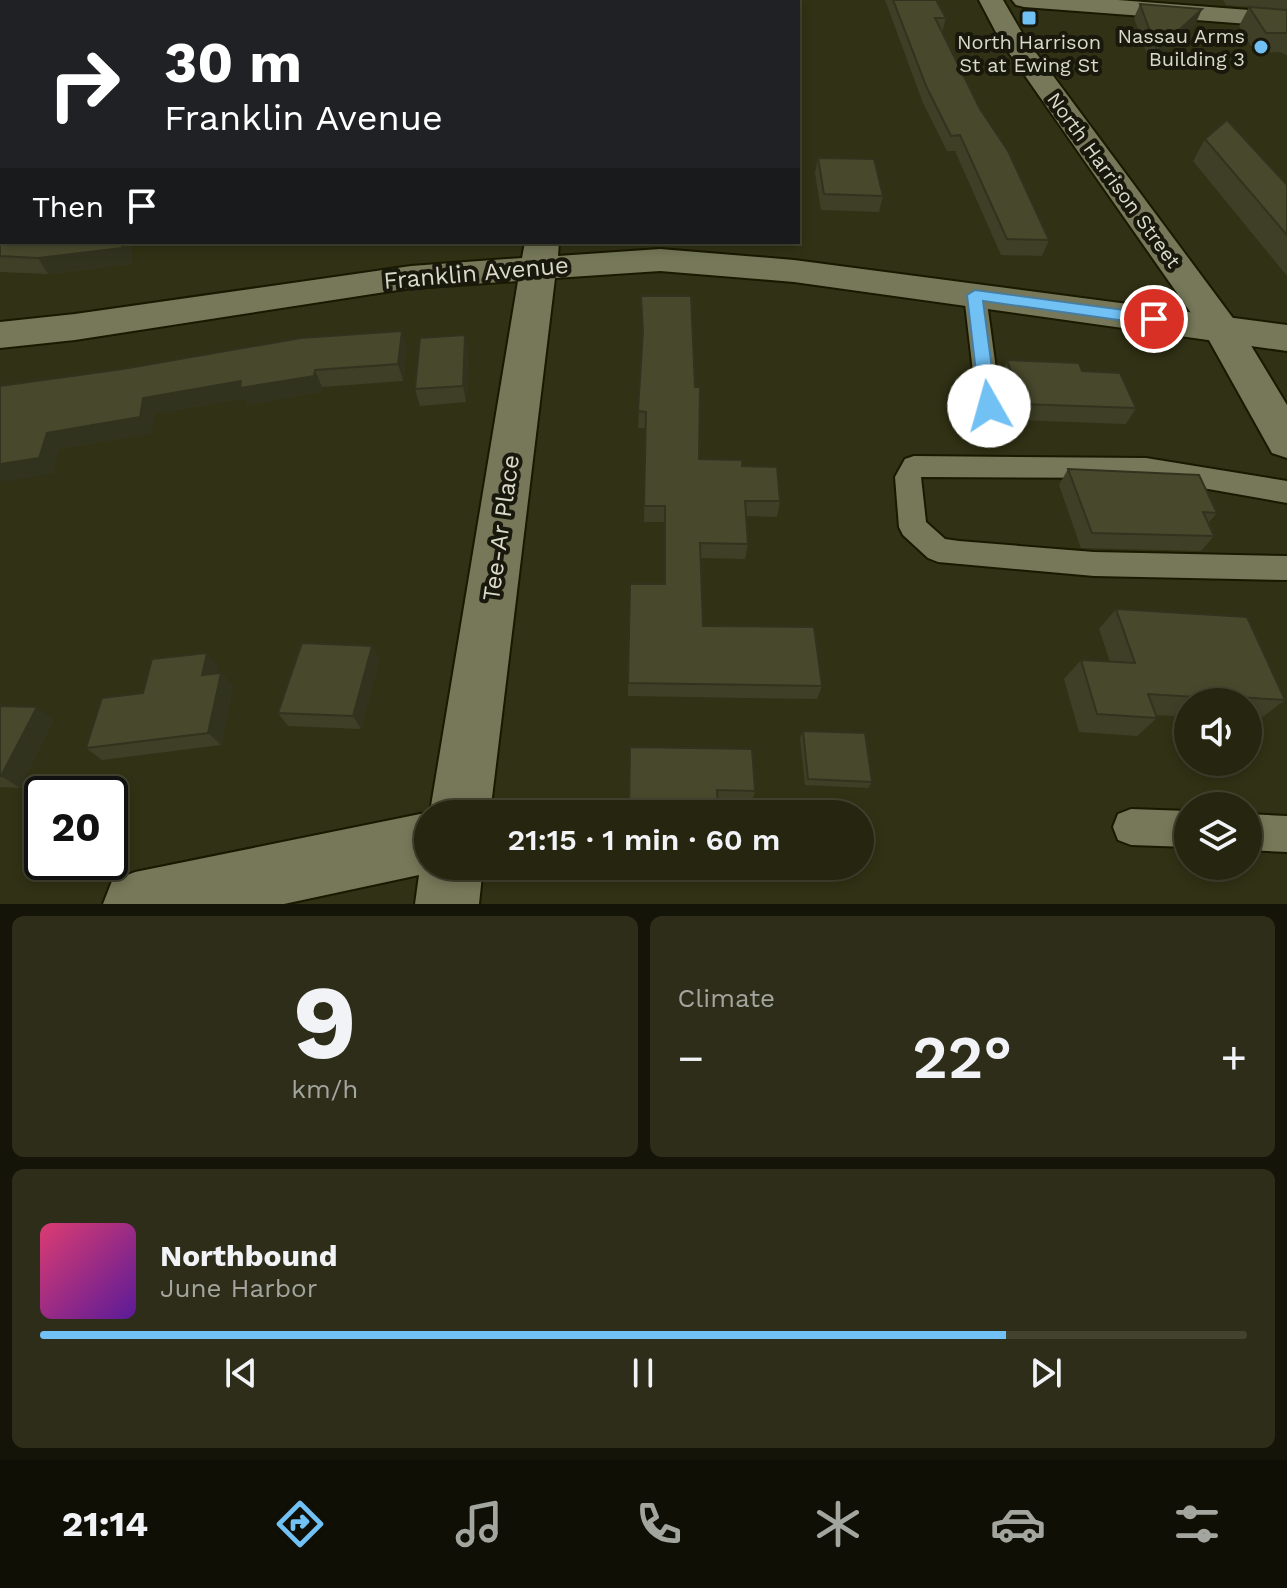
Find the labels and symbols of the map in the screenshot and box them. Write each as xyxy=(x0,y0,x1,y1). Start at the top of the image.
marker: North Harrison St at Ewing St xyxy=(1020,9,1038,27)
place label: Nassau Arms Building 3 xyxy=(1117,24,1245,71)
place label: North Harrison St at Ewing St xyxy=(957,30,1101,77)
marker: Nassau Arms Building 3 xyxy=(1252,38,1270,56)
street label: North Harrison Street xyxy=(1042,88,1186,273)
street label: Franklin Avenue xyxy=(382,251,570,295)
pin xyxy=(1120,285,1188,353)
position arrow xyxy=(947,364,1031,448)
street label: Tee-Ar Place xyxy=(477,453,525,603)
speed limit sign: 20 xyxy=(24,776,128,880)

